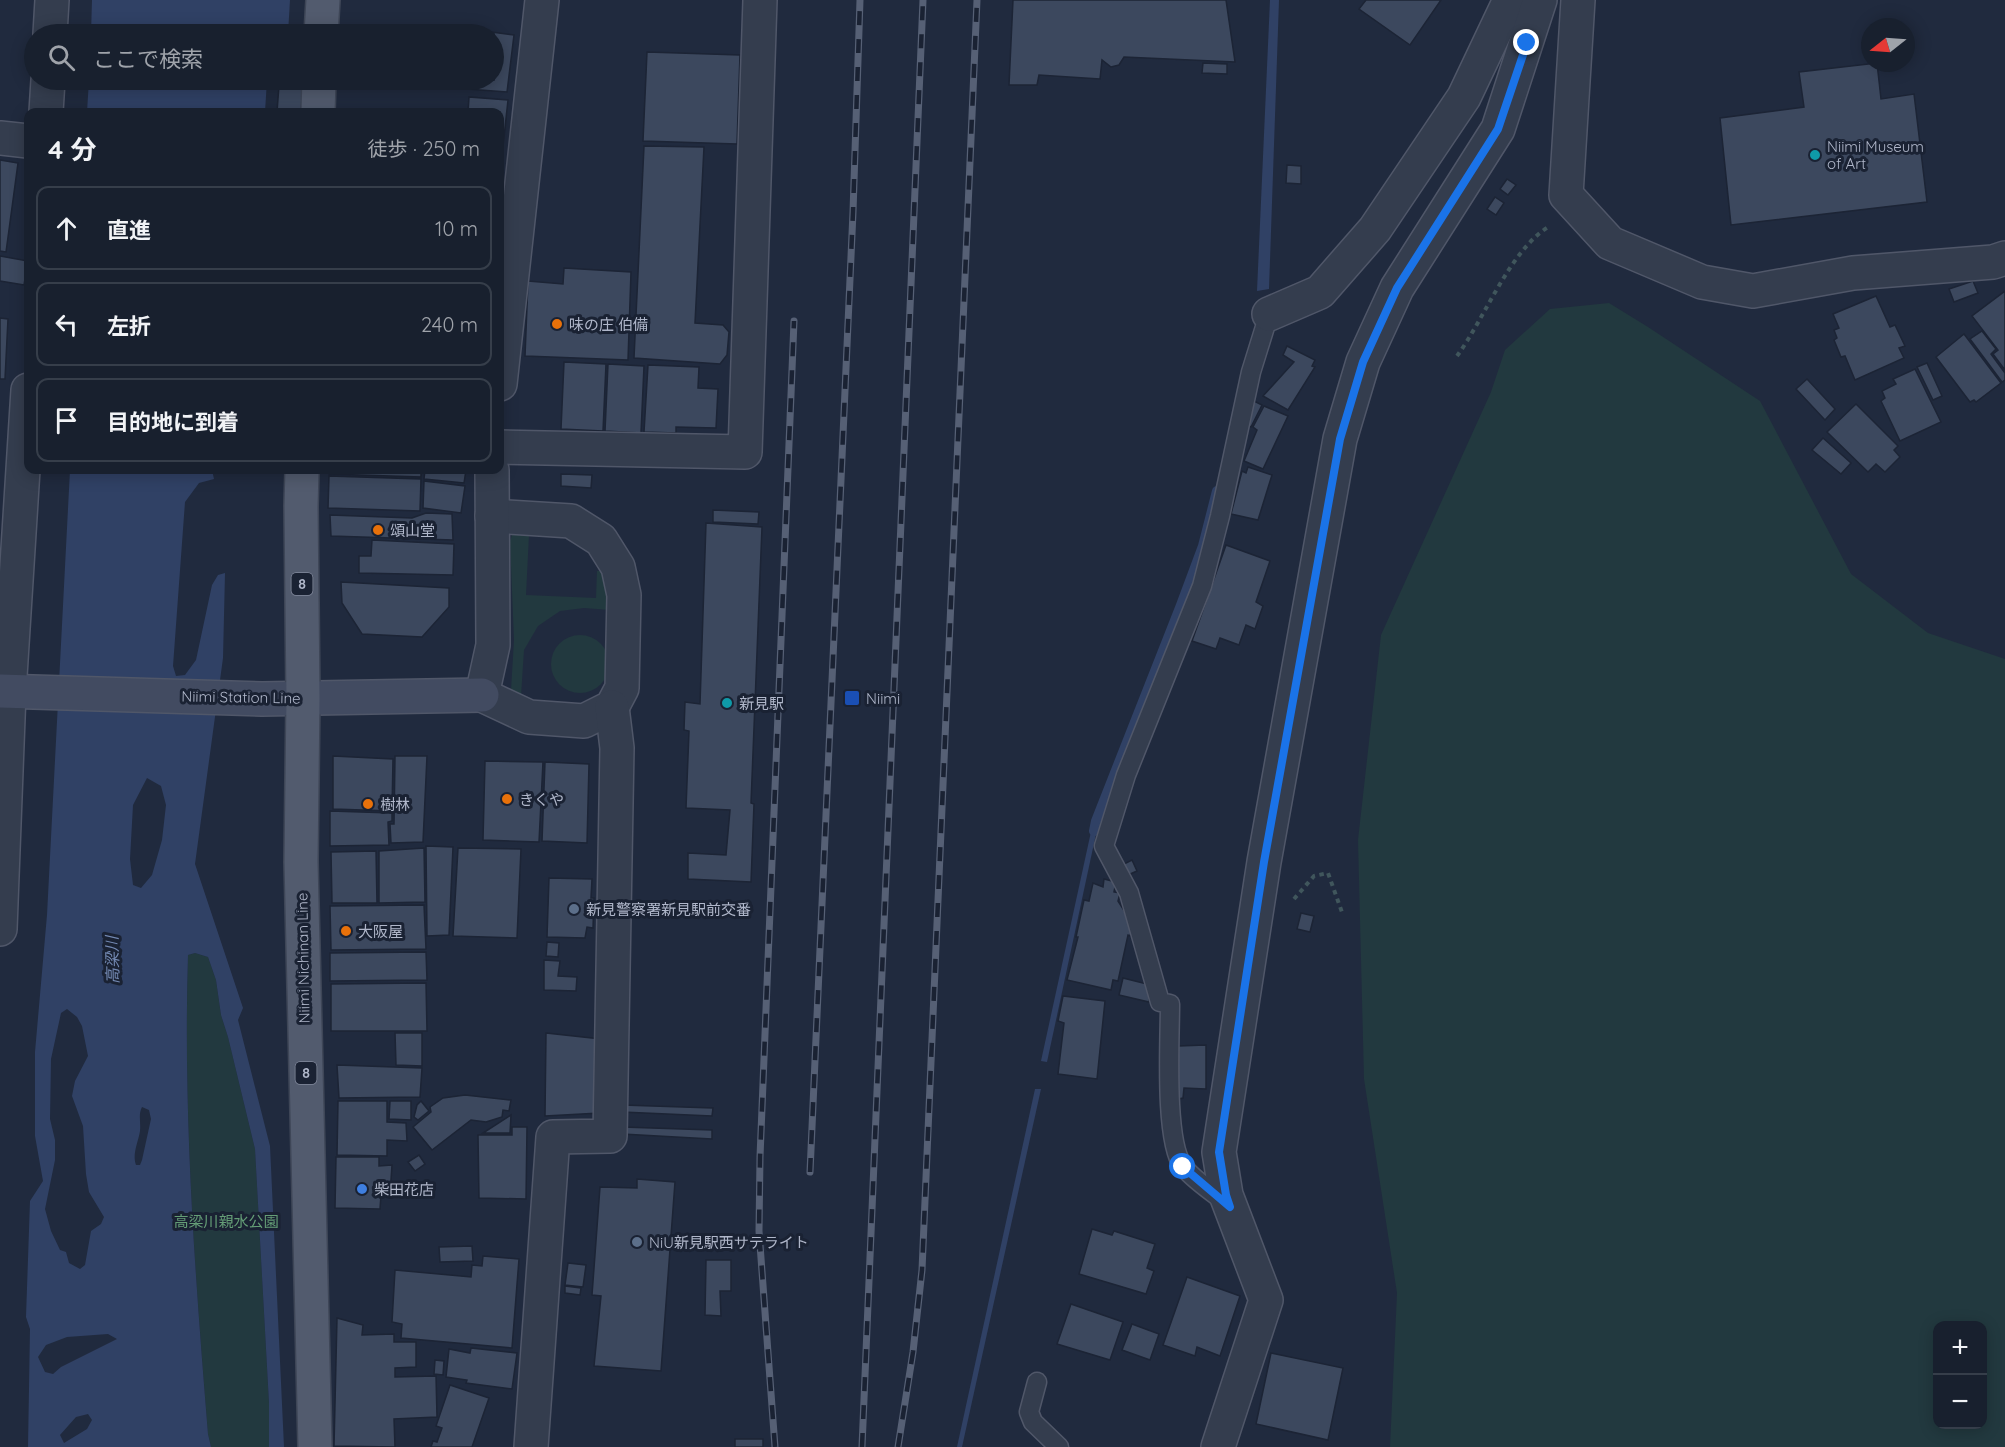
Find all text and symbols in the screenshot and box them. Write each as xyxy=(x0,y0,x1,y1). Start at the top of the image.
north arrow xyxy=(1861,18,1915,72)
search box xyxy=(24,24,504,90)
route end xyxy=(1513,29,1539,55)
icon: search xyxy=(45,41,78,74)
text: ここで検索 xyxy=(93,45,203,73)
text: 4 分 xyxy=(48,133,97,166)
text: 徒歩 · 250 m xyxy=(368,136,480,161)
place label: Niimi Museum of Art xyxy=(1827,137,1924,173)
marker: Niimi Museum of Art xyxy=(1808,148,1822,162)
icon: ahead xyxy=(50,212,83,245)
text: 直進 xyxy=(107,216,151,244)
text: 10 m xyxy=(435,216,478,241)
icon: left xyxy=(50,308,83,341)
text: 左折 xyxy=(107,312,151,340)
text: 240 m xyxy=(421,312,478,337)
place label: 味の庄 伯備 xyxy=(569,315,648,334)
marker: 味の庄 伯備 xyxy=(550,317,564,331)
icon: arrive xyxy=(50,404,83,437)
text: 目的地に到着 xyxy=(107,408,239,436)
place label: 頌山堂 xyxy=(390,521,435,540)
marker: 頌山堂 xyxy=(371,523,385,537)
road number: 8 xyxy=(292,573,312,595)
street label: Niimi Station Line xyxy=(181,686,301,708)
marker: Niimi xyxy=(843,689,861,707)
place label: Niimi xyxy=(866,689,900,708)
place label: 新見駅 xyxy=(739,694,784,713)
marker: 新見駅 xyxy=(720,696,734,710)
place label: きくや xyxy=(519,790,564,809)
marker: きくや xyxy=(500,792,514,806)
place label: 樹林 xyxy=(380,795,410,814)
marker: 樹林 xyxy=(361,797,375,811)
street label: Niimi Nichinan Line xyxy=(292,892,314,1024)
place label: 新見警察署新見駅前交番 xyxy=(586,900,751,919)
marker: 新見警察署新見駅前交番 xyxy=(567,902,581,916)
place label: 大阪屋 xyxy=(358,922,403,941)
marker: 大阪屋 xyxy=(339,924,353,938)
water label: 高梁川 xyxy=(102,934,122,984)
road number: 8 xyxy=(296,1062,316,1084)
route start xyxy=(1169,1153,1195,1179)
place label: 柴田花店 xyxy=(374,1180,434,1199)
marker: 柴田花店 xyxy=(355,1182,369,1196)
park label: 高梁川親水公園 xyxy=(173,1212,279,1231)
place label: NiU新見駅西サテライト xyxy=(649,1233,809,1252)
marker: NiU新見駅西サテライト xyxy=(630,1235,644,1249)
map controls xyxy=(1933,1321,1987,1429)
button: + xyxy=(1933,1321,1987,1375)
button: − xyxy=(1933,1375,1987,1429)

